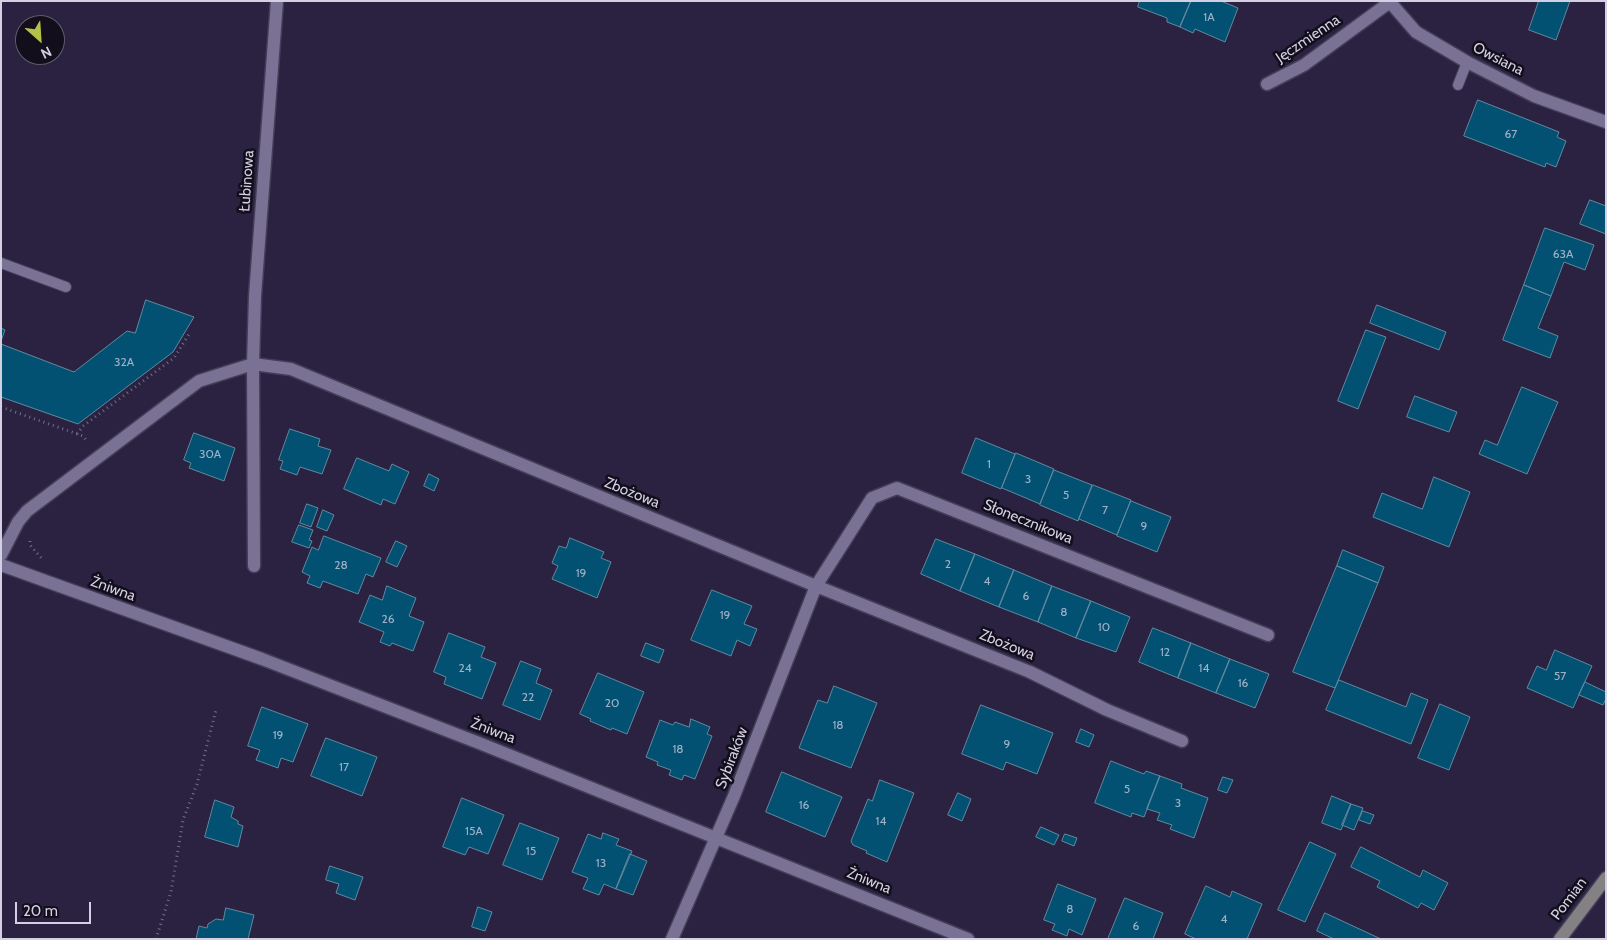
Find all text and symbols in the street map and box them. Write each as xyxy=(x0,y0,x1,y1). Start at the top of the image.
house number: 1A xyxy=(1203,10,1215,24)
street label: Jęczmienna xyxy=(1273,11,1343,67)
north arrow xyxy=(15,15,65,65)
street label: Owsiana xyxy=(1470,39,1526,79)
text: N xyxy=(38,42,55,63)
house number: 67 xyxy=(1505,127,1517,141)
street label: Łubinowa xyxy=(236,150,258,212)
house number: 63A xyxy=(1553,247,1573,261)
house number: 32A xyxy=(114,355,134,369)
house number: 30A xyxy=(199,447,221,461)
house number: 1 xyxy=(987,457,991,471)
house number: 3 xyxy=(1025,472,1031,486)
street label: Zbożowa xyxy=(602,474,662,512)
house number: 5 xyxy=(1063,488,1069,502)
street label: Słonecznikowa xyxy=(981,496,1075,548)
house number: 7 xyxy=(1102,503,1108,517)
house number: 9 xyxy=(1141,519,1147,533)
house number: 2 xyxy=(945,557,951,571)
house number: 28 xyxy=(334,558,348,572)
house number: 19 xyxy=(576,566,586,580)
street label: Żniwna xyxy=(88,573,138,605)
house number: 4 xyxy=(984,574,990,588)
house number: 6 xyxy=(1023,589,1029,603)
house number: 8 xyxy=(1060,605,1068,619)
house number: 19 xyxy=(720,608,730,622)
house number: 26 xyxy=(381,612,395,626)
house number: 10 xyxy=(1098,620,1110,634)
street label: Zbożowa xyxy=(977,626,1037,664)
house number: 12 xyxy=(1160,645,1170,659)
house number: 24 xyxy=(458,661,472,675)
house number: 14 xyxy=(1199,661,1209,675)
house number: 57 xyxy=(1554,669,1566,683)
house number: 16 xyxy=(1238,676,1248,690)
house number: 22 xyxy=(522,690,534,704)
house number: 20 xyxy=(605,696,619,710)
street label: Żniwna xyxy=(468,714,518,748)
house number: 18 xyxy=(832,718,844,732)
street label: Sybiraków xyxy=(712,724,752,792)
house number: 19 xyxy=(273,728,283,742)
house number: 9 xyxy=(1004,737,1010,751)
house number: 18 xyxy=(672,742,684,756)
house number: 17 xyxy=(339,760,349,774)
house number: 5 xyxy=(1124,782,1130,796)
house number: 3 xyxy=(1175,796,1181,810)
house number: 16 xyxy=(799,798,809,812)
house number: 14 xyxy=(876,814,886,828)
house number: 15A xyxy=(465,824,483,838)
house number: 15 xyxy=(526,844,536,858)
house number: 13 xyxy=(596,856,606,870)
street label: Żniwna xyxy=(844,864,894,898)
street label: Pomian xyxy=(1547,874,1591,924)
scale bar xyxy=(18,892,94,924)
text: 20 m xyxy=(23,902,58,920)
house number: 8 xyxy=(1066,902,1074,916)
house number: 4 xyxy=(1221,912,1227,926)
house number: 6 xyxy=(1133,919,1139,933)

